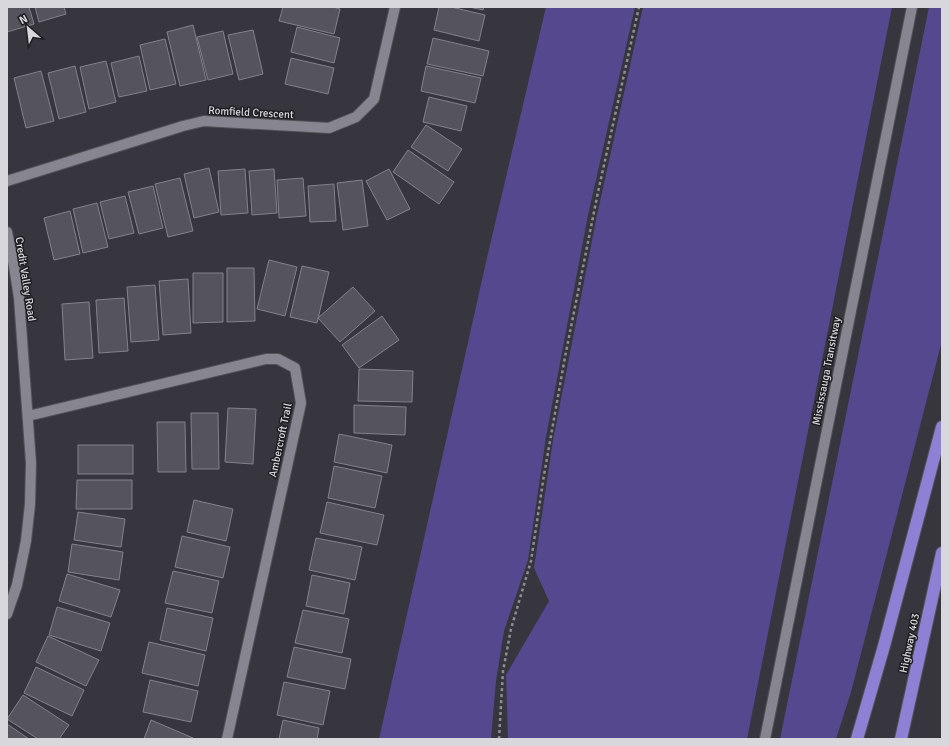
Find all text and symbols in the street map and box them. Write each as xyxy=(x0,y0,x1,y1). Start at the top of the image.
north arrow xyxy=(8,8,48,48)
text: N xyxy=(17,12,30,27)
street label: Romfield Crescent xyxy=(208,104,294,121)
street label: Credit Valley Road xyxy=(12,236,39,322)
street label: Mississauga Transitway xyxy=(810,315,844,426)
street label: Ambercroft Trail xyxy=(266,402,295,478)
street label: Highway 403 xyxy=(897,612,922,674)

